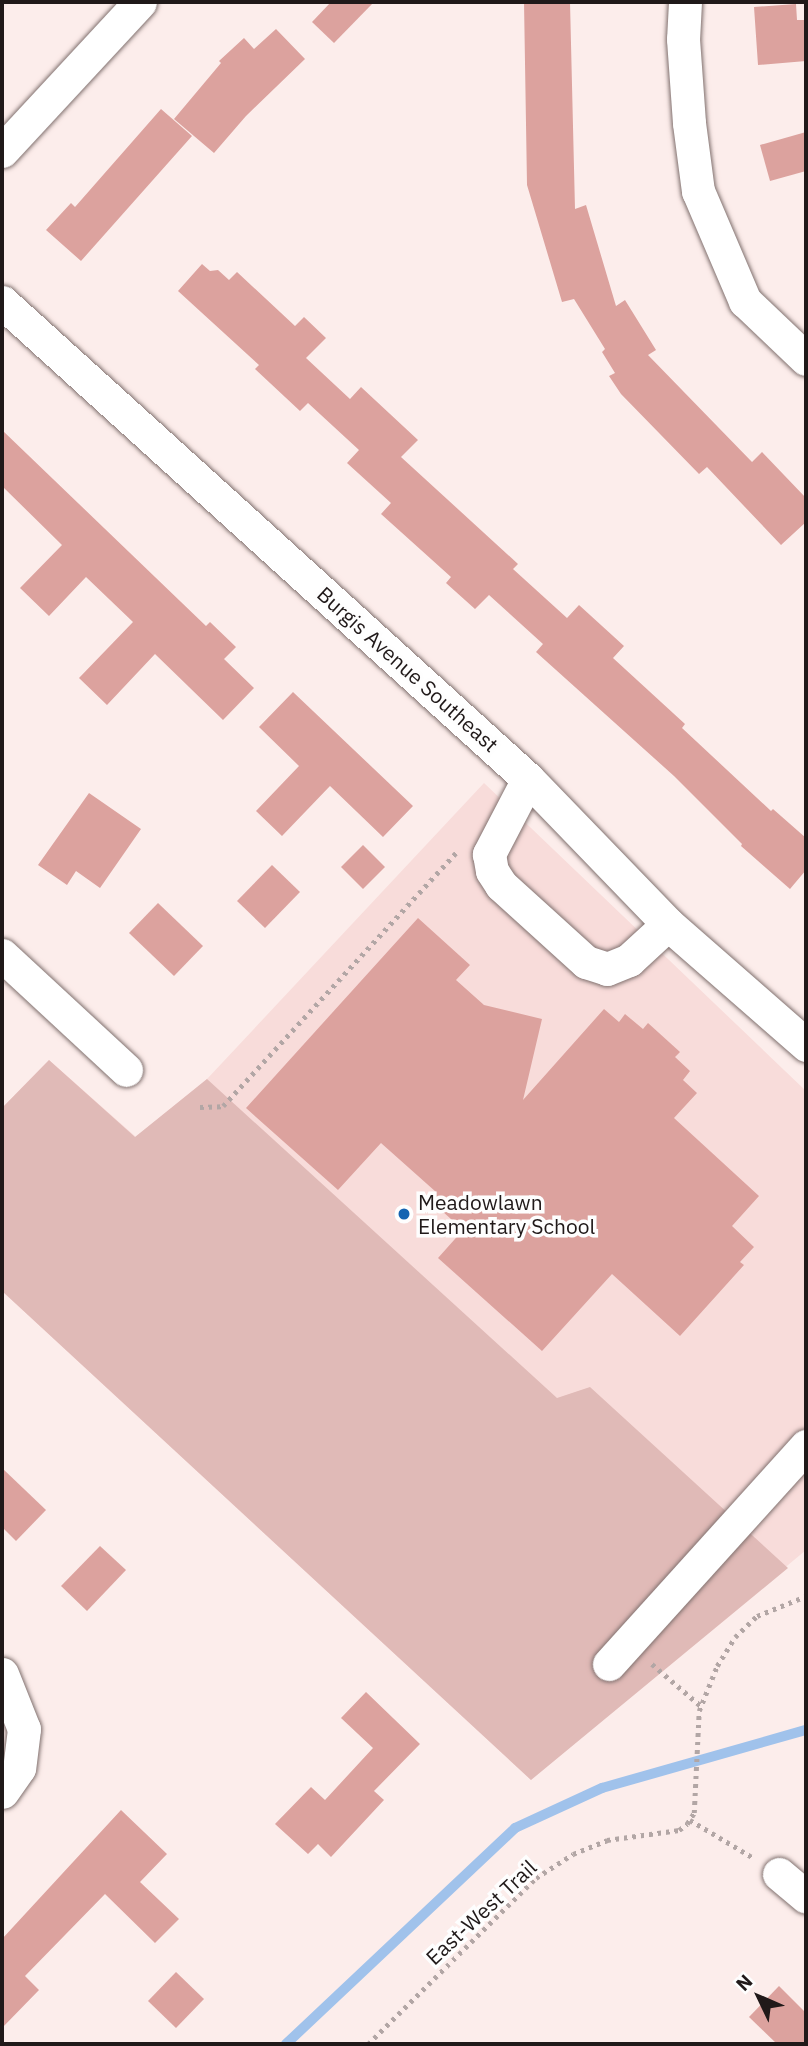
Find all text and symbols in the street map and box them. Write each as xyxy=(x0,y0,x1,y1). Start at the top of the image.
street label: Burgis Avenue Southeast xyxy=(312,581,504,757)
place label: Meadowlawn Elementary School xyxy=(418,1189,595,1239)
marker: Meadowlawn Elementary School xyxy=(396,1206,412,1222)
street label: East-West Trail xyxy=(421,1854,541,1970)
north arrow xyxy=(724,1962,794,2032)
text: N xyxy=(730,1969,757,1996)

